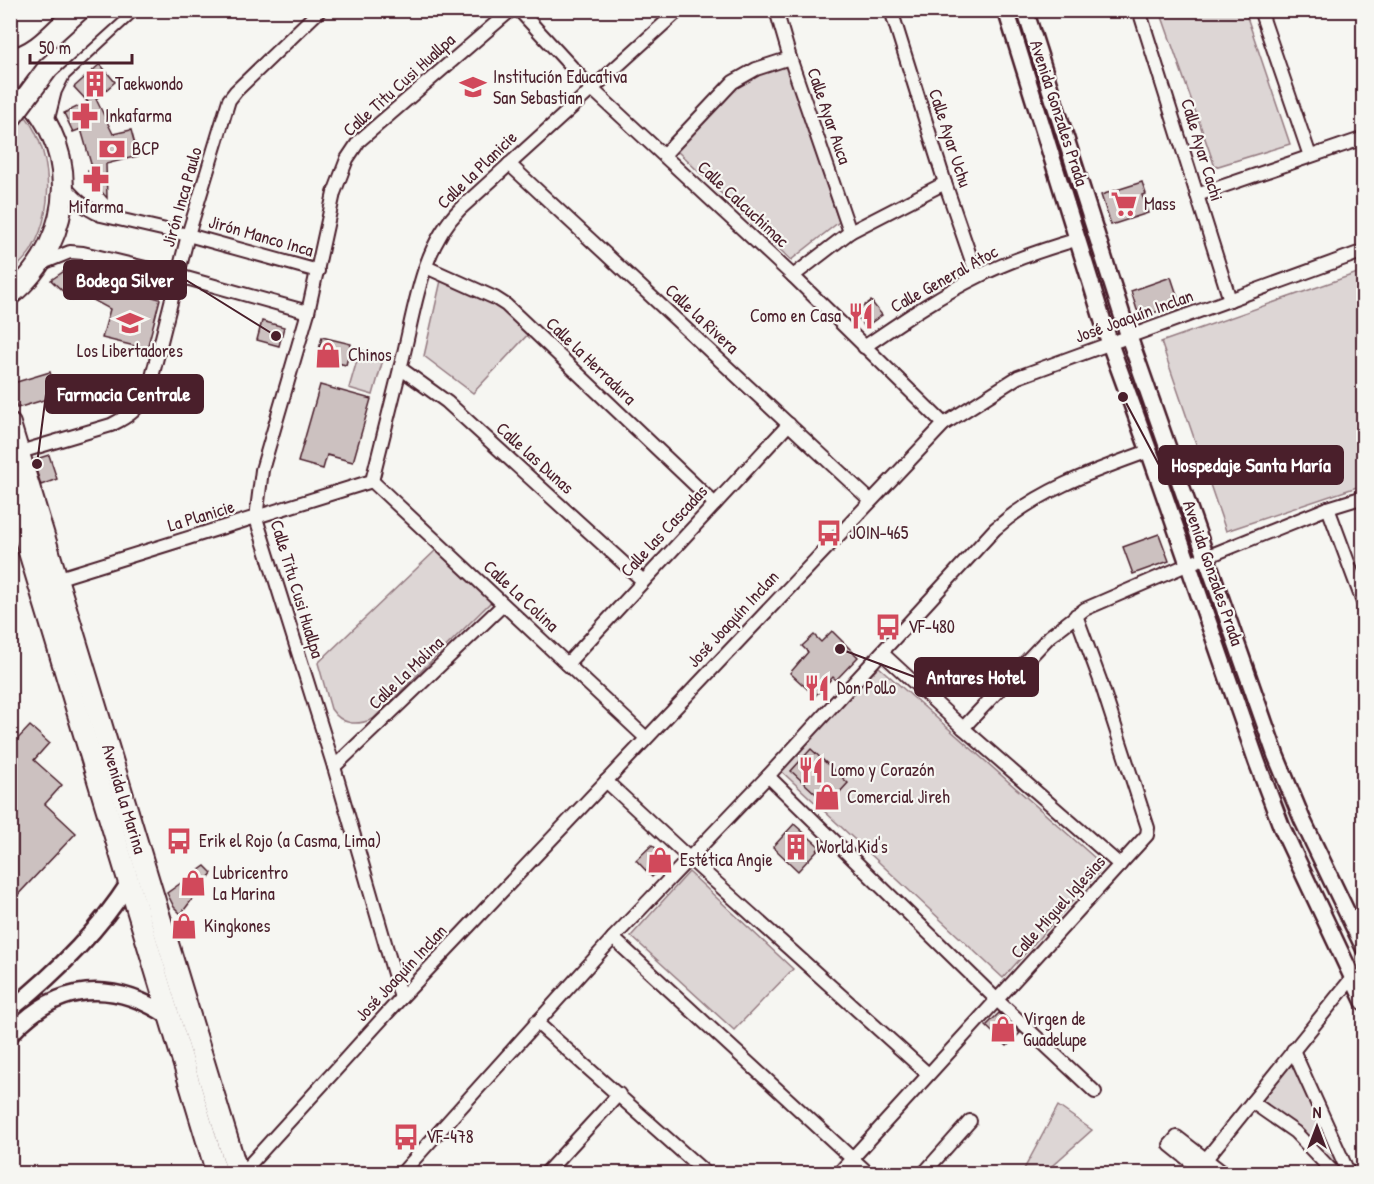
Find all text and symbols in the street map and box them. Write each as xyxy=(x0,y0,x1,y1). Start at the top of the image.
scale bar xyxy=(30,27,132,65)
street label: Calle Titu Cusi Huallpa xyxy=(337,27,460,142)
text: 50 m xyxy=(39,35,71,60)
street label: Avenida Gonzales Prada xyxy=(1024,37,1095,189)
place label: Institución Educativa San Sebastian xyxy=(493,64,627,110)
street label: Calle Ayar Auca xyxy=(801,64,858,167)
building icon: Taekwondo xyxy=(80,69,110,99)
place label: Taekwondo xyxy=(115,71,183,96)
school or university icon: Institución Educativa San Sebastian xyxy=(458,72,488,102)
street label: Calle Ayar Uchu xyxy=(923,85,978,190)
street label: Calle Ayar Cachi xyxy=(1175,96,1230,204)
pharmacy icon: Inkafarma xyxy=(70,101,100,131)
place label: Inkafarma xyxy=(105,103,172,128)
street label: Calle la Planicie xyxy=(431,125,522,214)
bank icon: BCP xyxy=(97,134,127,164)
place label: BCP xyxy=(132,136,160,161)
street label: Jirón Inca Paulo xyxy=(155,144,208,250)
street label: Calle Calcuchimac xyxy=(692,155,795,253)
pharmacy icon: Mifarma xyxy=(81,164,111,194)
supermarket icon: Mass xyxy=(1109,189,1139,219)
place label: Mass xyxy=(1144,191,1176,216)
place label: Mifarma xyxy=(69,194,123,219)
street label: Jirón Manco Inca xyxy=(206,209,316,262)
street label: Calle General Atoc xyxy=(886,239,1002,318)
callout: Bodega Silver xyxy=(64,261,186,299)
text: Bodega Silver xyxy=(76,266,174,294)
street label: Calle la Rivera xyxy=(660,278,745,359)
street label: José Joaquín Inclan xyxy=(1071,283,1197,349)
restaurant icon: Como en Casa xyxy=(846,301,876,331)
place label: Como en Casa xyxy=(750,303,841,328)
school or university icon: Los Libertadores xyxy=(115,308,145,338)
street label: Calle la Herradura xyxy=(541,311,642,410)
place label: Los Libertadores xyxy=(77,338,183,363)
shop icon: Chinos xyxy=(313,340,343,370)
place label: Chinos xyxy=(348,342,392,367)
callout: Farmacia Centrale xyxy=(46,375,203,413)
text: Farmacia Centrale xyxy=(57,380,190,407)
street label: Calle las Dunas xyxy=(491,416,580,499)
callout: Hospedaje Santa María xyxy=(1159,446,1343,484)
text: Hospedaje Santa María xyxy=(1171,451,1331,479)
street label: Calle las Cascadas xyxy=(614,479,713,582)
street label: La Planicie xyxy=(164,494,237,538)
street label: Avenida Gonzales Prada xyxy=(1177,497,1250,649)
street label: Calle Titu Cusi Huallpa xyxy=(265,517,330,661)
bus stop icon: JOIN-465 xyxy=(814,518,844,548)
place label: JOIN-465 xyxy=(849,520,909,545)
street label: Calle La Colina xyxy=(478,554,565,637)
street label: José Joaquín Inclan xyxy=(681,565,784,673)
bus stop icon: VF-480 xyxy=(873,612,903,642)
place label: VF-480 xyxy=(908,614,955,639)
street label: Calle La Molina xyxy=(362,630,449,715)
callout: Antares Hotel xyxy=(915,658,1038,696)
text: Antares Hotel xyxy=(926,663,1026,690)
restaurant icon: Don Pollo xyxy=(802,673,832,703)
place label: Don Pollo xyxy=(837,675,896,700)
street label: Avenida la Marina xyxy=(96,741,153,857)
restaurant icon: Lomo y Corazón xyxy=(796,755,826,785)
place label: Lomo y Corazón xyxy=(831,757,935,782)
shop icon: Comercial Jireh xyxy=(812,782,842,812)
place label: Comercial Jireh xyxy=(847,784,950,809)
bus stop icon: Erik el Rojo (a Casma, Lima) xyxy=(164,826,194,856)
place label: Erik el Rojo (a Casma, Lima) xyxy=(199,828,381,853)
building icon: World Kid's xyxy=(781,832,811,862)
place label: World Kid's xyxy=(816,834,888,859)
shop icon: Estética Angie xyxy=(645,845,675,875)
place label: Estética Angie xyxy=(680,847,773,872)
street label: Calle Miguel Iglesias xyxy=(1004,850,1111,964)
place label: Lubricentro La Marina xyxy=(213,860,288,906)
shop icon: Lubricentro La Marina xyxy=(178,868,208,898)
shop icon: Kingkones xyxy=(169,911,199,941)
place label: Kingkones xyxy=(204,913,271,938)
street label: José Joaquín Inclan xyxy=(349,919,452,1027)
place label: Virgen de Guadelupe xyxy=(1023,1006,1087,1052)
shop icon: Virgen de Guadelupe xyxy=(988,1014,1018,1044)
north arrow xyxy=(1287,1097,1347,1157)
text: N xyxy=(1313,1101,1322,1123)
bus stop icon: VF-478 xyxy=(391,1122,421,1152)
place label: VF-478 xyxy=(426,1124,474,1149)

